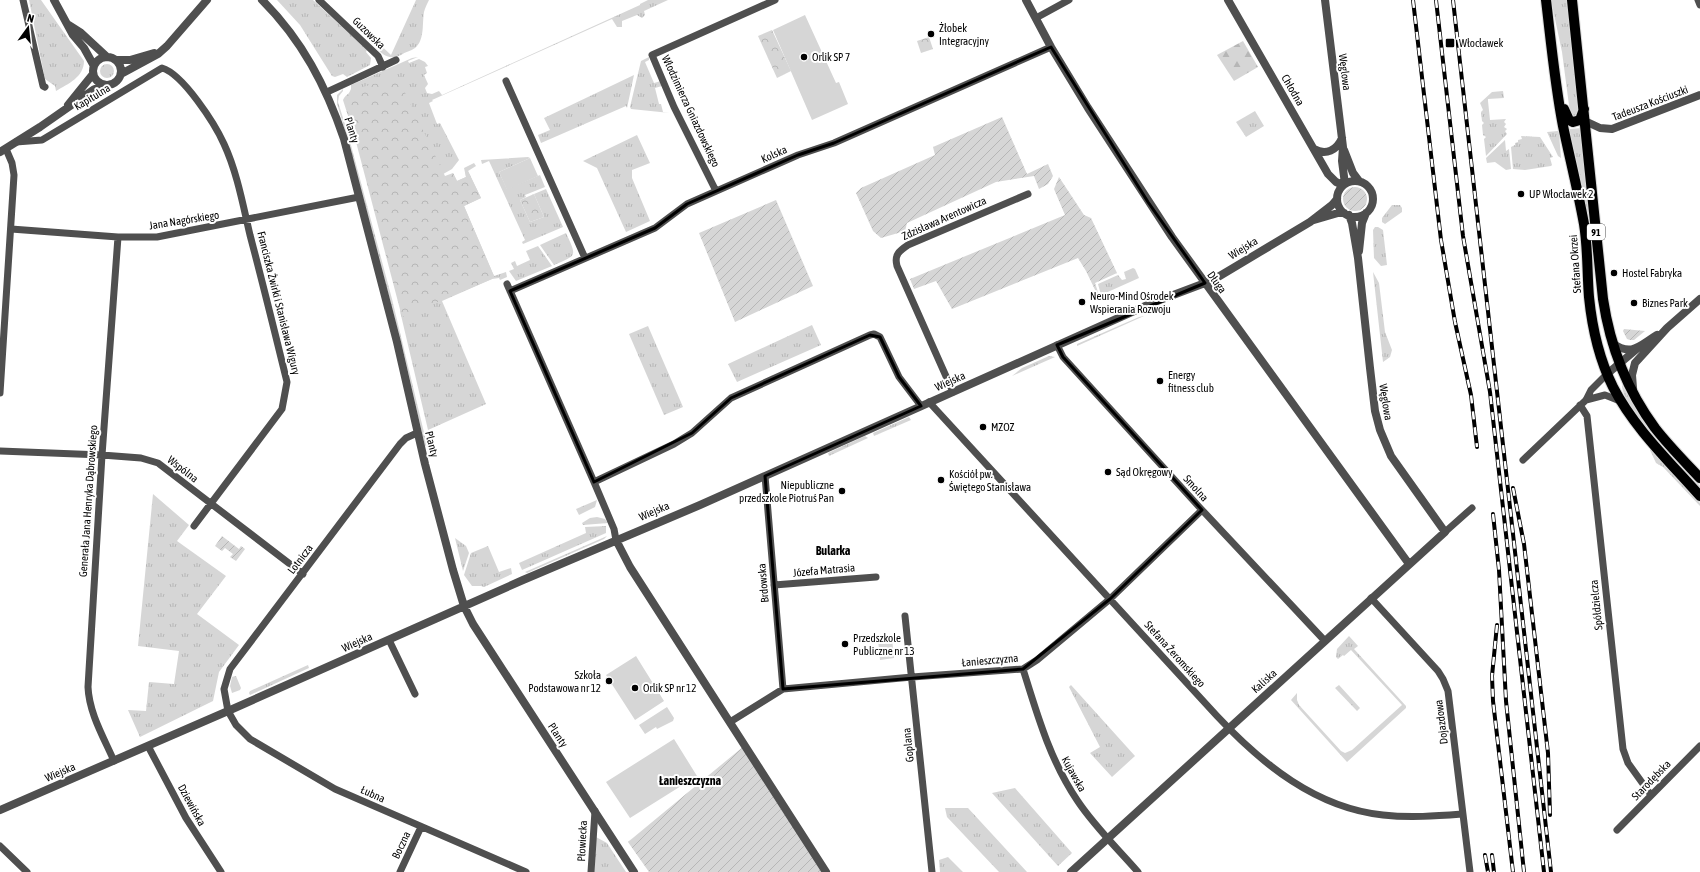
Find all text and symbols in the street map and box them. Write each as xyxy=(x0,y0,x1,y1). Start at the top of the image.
north arrow xyxy=(8,8,48,48)
text: N xyxy=(26,12,35,25)
street label: Guzowska xyxy=(350,15,388,51)
place label: Żłobek Integracyjny xyxy=(939,22,990,47)
marker: Żłobek Integracyjny xyxy=(926,29,936,39)
marker: Włocławek xyxy=(1444,37,1456,49)
place label: Włocławek xyxy=(1459,37,1504,49)
place label: Orlik SP 7 xyxy=(812,51,850,63)
marker: Orlik SP 7 xyxy=(799,52,809,62)
street label: Włodzimierza Gniazdowskiego xyxy=(660,53,722,169)
street label: Węglowa xyxy=(1337,53,1353,91)
street label: Chłodna xyxy=(1279,72,1307,108)
street label: Kapitulna xyxy=(72,82,112,112)
street label: Tadeusza Kościuszki xyxy=(1610,83,1690,123)
street label: Planty xyxy=(342,116,362,145)
street label: Kolska xyxy=(759,143,789,165)
place label: UP Włocławek 2 xyxy=(1529,188,1593,200)
marker: UP Włocławek 2 xyxy=(1516,189,1526,199)
street label: Zdzisława Arentowicza xyxy=(900,194,988,242)
street label: Jana Nagórskiego xyxy=(148,209,220,231)
road number: 91 xyxy=(1587,224,1605,240)
street label: Franciszka Żwirki i Stanisława Wigury xyxy=(255,230,303,376)
street label: Stefana Okrzei xyxy=(1567,234,1583,294)
street label: Wiejska xyxy=(1226,235,1260,261)
place label: Hostel Fabryka xyxy=(1622,267,1682,279)
marker: Hostel Fabryka xyxy=(1609,268,1619,278)
street label: Długa xyxy=(1205,269,1229,295)
place label: Neuro-Mind Ośrodek Wspierania Rozwoju xyxy=(1090,290,1174,315)
marker: Neuro-Mind Ośrodek Wspierania Rozwoju xyxy=(1077,297,1087,307)
place label: Biznes Park xyxy=(1642,297,1688,309)
marker: Biznes Park xyxy=(1629,298,1639,308)
street label: Wiejska xyxy=(933,369,967,393)
place label: Energy fitness club xyxy=(1168,369,1214,394)
marker: Energy fitness club xyxy=(1155,376,1165,386)
street label: Węglowa xyxy=(1377,383,1395,421)
place label: MZOZ xyxy=(991,421,1015,433)
marker: MZOZ xyxy=(978,422,988,432)
street label: Generała Jana Henryka Dąbrowskiego xyxy=(77,425,99,577)
street label: Planty xyxy=(423,430,441,459)
street label: Wspólna xyxy=(165,453,201,485)
place label: Sąd Okręgowy xyxy=(1116,466,1173,478)
marker: Sąd Okręgowy xyxy=(1103,467,1113,477)
place label: Kościół pw. Świętego Stanisława xyxy=(949,468,1031,493)
street label: Smolna xyxy=(1181,472,1211,504)
marker: Kościół pw. Świętego Stanisława xyxy=(936,475,946,485)
place label: Niepubliczne przedszkole Piotruś Pan xyxy=(739,479,834,504)
marker: Niepubliczne przedszkole Piotruś Pan xyxy=(837,486,847,496)
street label: Wiejska xyxy=(637,499,671,523)
street label: Lotnicza xyxy=(285,542,315,576)
district label: Bularka xyxy=(816,544,851,558)
street label: Józefa Matrasia xyxy=(792,561,856,579)
street label: Brdowska xyxy=(755,563,771,603)
street label: Spółdzielcza xyxy=(1587,579,1605,631)
street label: Stefana Żeromskiego xyxy=(1142,619,1208,689)
street label: Wiejska xyxy=(340,630,374,654)
place label: Przedszkole Publiczne nr 13 xyxy=(853,632,915,657)
marker: Przedszkole Publiczne nr 13 xyxy=(840,639,850,649)
street label: Łanieszczyzna xyxy=(961,652,1019,668)
street label: Kaliska xyxy=(1249,667,1279,695)
place label: Szkoła Podstawowa nr 12 xyxy=(528,669,601,694)
marker: Szkoła Podstawowa nr 12 xyxy=(604,676,614,686)
place label: Orlik SP nr 12 xyxy=(643,682,696,694)
marker: Orlik SP nr 12 xyxy=(630,683,640,693)
street label: Dojazdowa xyxy=(1432,699,1450,745)
street label: Planty xyxy=(546,721,570,750)
street label: Goplana xyxy=(900,727,916,763)
street label: Kujawska xyxy=(1059,754,1089,794)
street label: Starodębska xyxy=(1629,758,1673,802)
street label: Wiejska xyxy=(43,760,77,784)
district label: Łanieszczyzna xyxy=(659,774,721,788)
street label: Dziewińska xyxy=(176,782,208,828)
street label: Łubna xyxy=(359,783,387,805)
street label: Płowiecka xyxy=(575,820,589,862)
street label: Boczna xyxy=(389,829,413,861)

